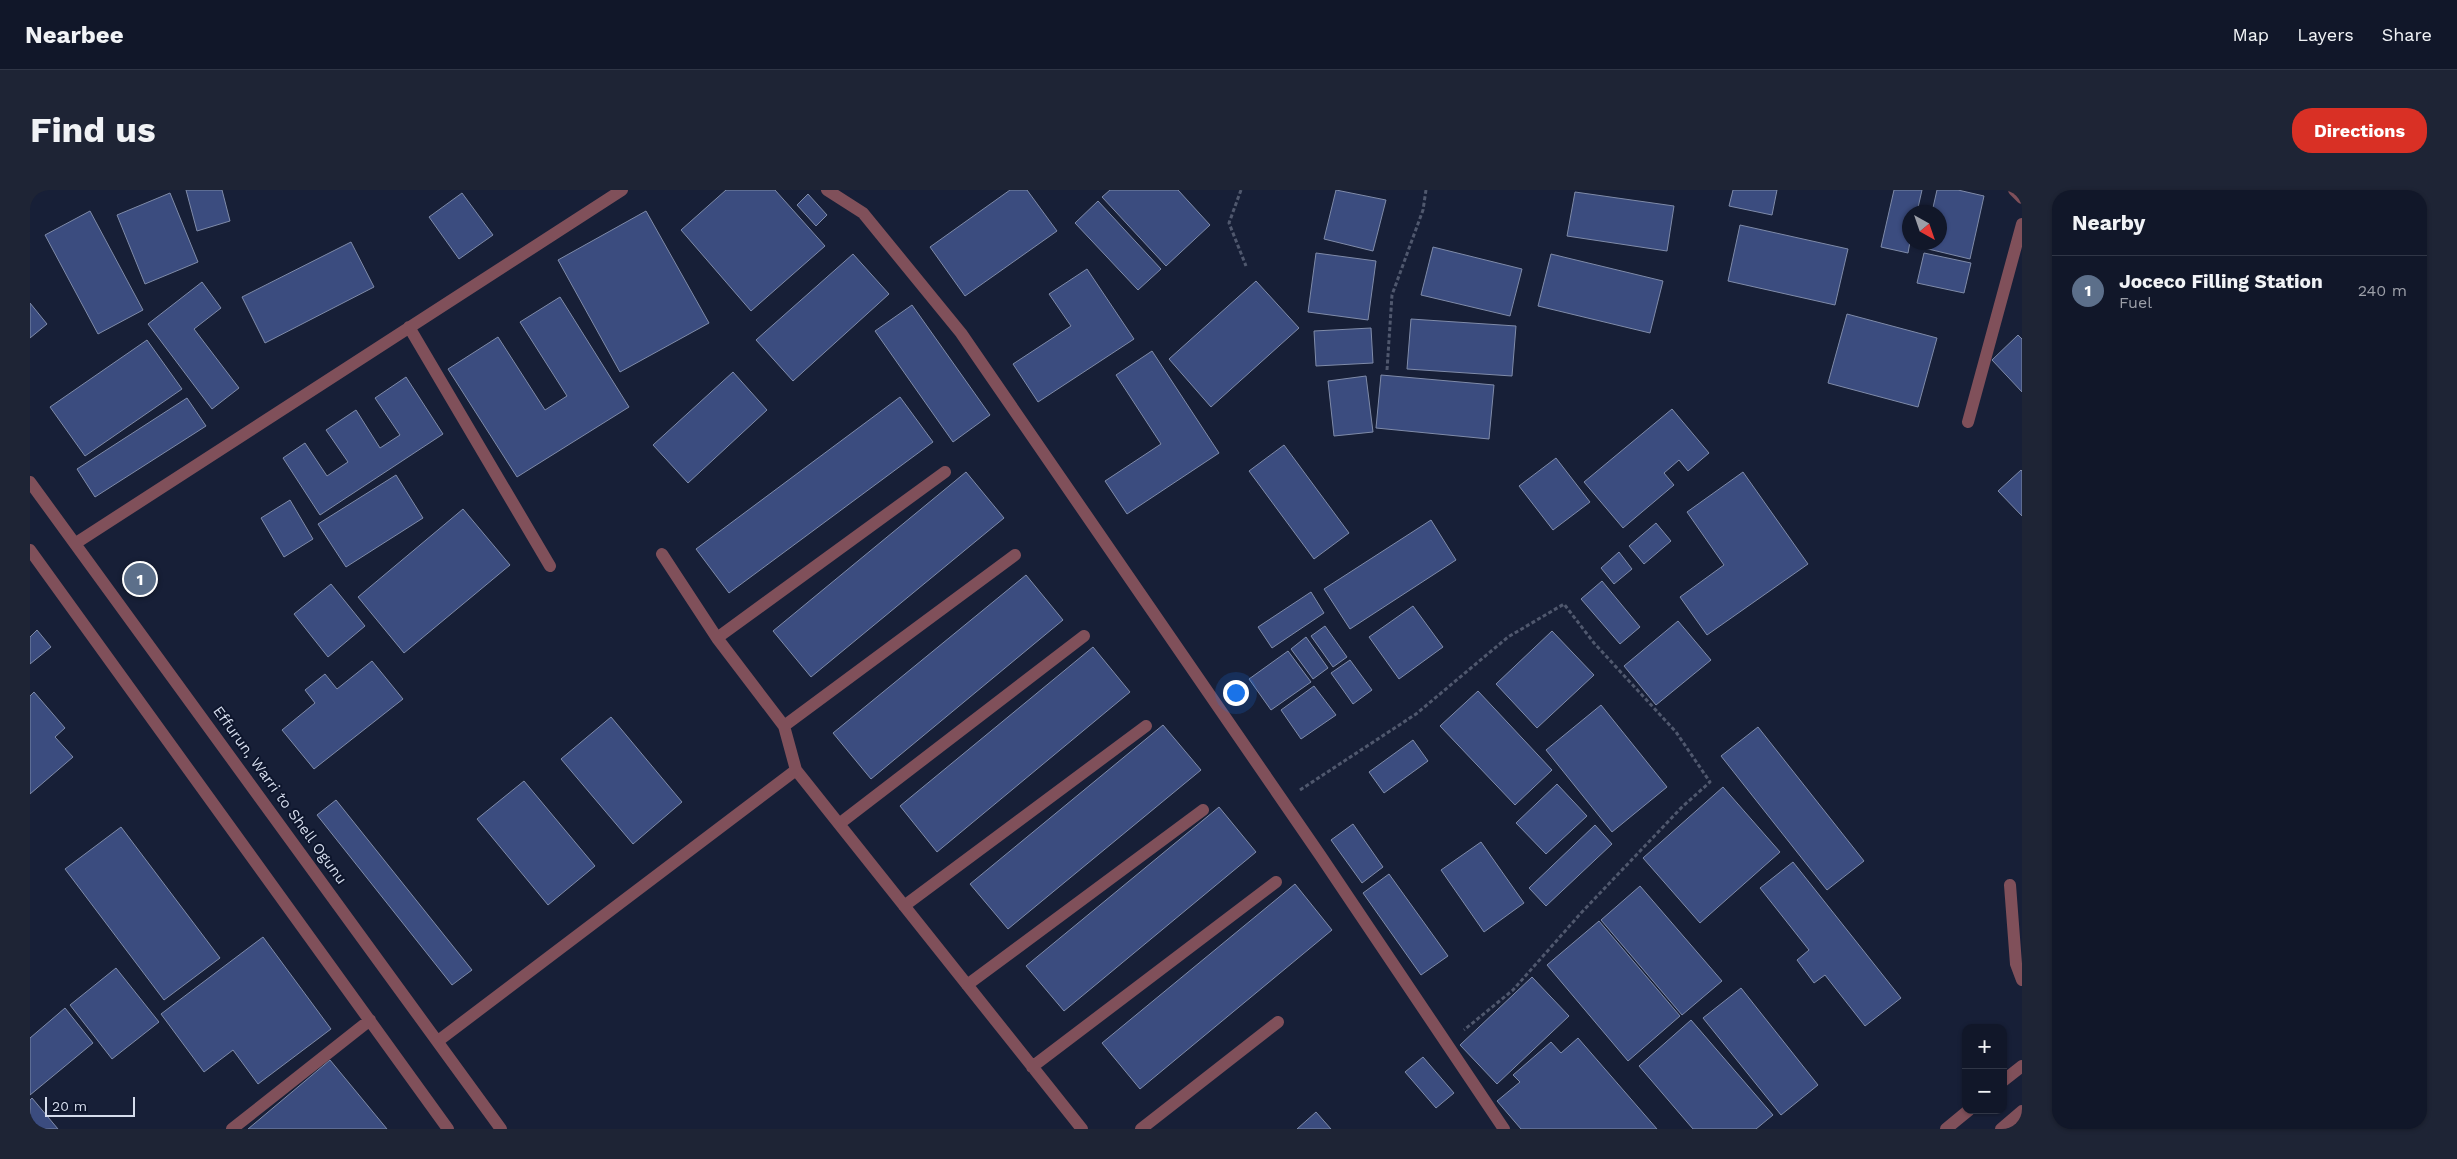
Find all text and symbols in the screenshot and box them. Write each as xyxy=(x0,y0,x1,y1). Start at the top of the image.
text: Nearbee xyxy=(25,21,124,49)
text: Map xyxy=(2232,24,2269,45)
text: Layers xyxy=(2297,24,2354,45)
text: Share xyxy=(2382,24,2432,45)
button: Directions xyxy=(2292,108,2427,153)
text: Find us xyxy=(30,109,156,151)
north arrow xyxy=(1902,205,1947,250)
text: Nearby xyxy=(2072,210,2145,235)
text: Joceco Filling Station xyxy=(2119,270,2323,293)
text: 1 xyxy=(2085,281,2091,300)
text: 240 m xyxy=(2358,281,2407,300)
text: Fuel xyxy=(2119,293,2152,312)
pin: 1 xyxy=(124,560,156,598)
your location xyxy=(1223,680,1249,706)
street label: Effurun, Warri to Shell Ogunu xyxy=(209,702,351,888)
map controls xyxy=(1962,1024,2007,1114)
button: + xyxy=(1962,1024,2007,1069)
button: − xyxy=(1962,1069,2007,1114)
scale bar xyxy=(45,1094,135,1117)
text: 20 m xyxy=(52,1098,87,1114)

